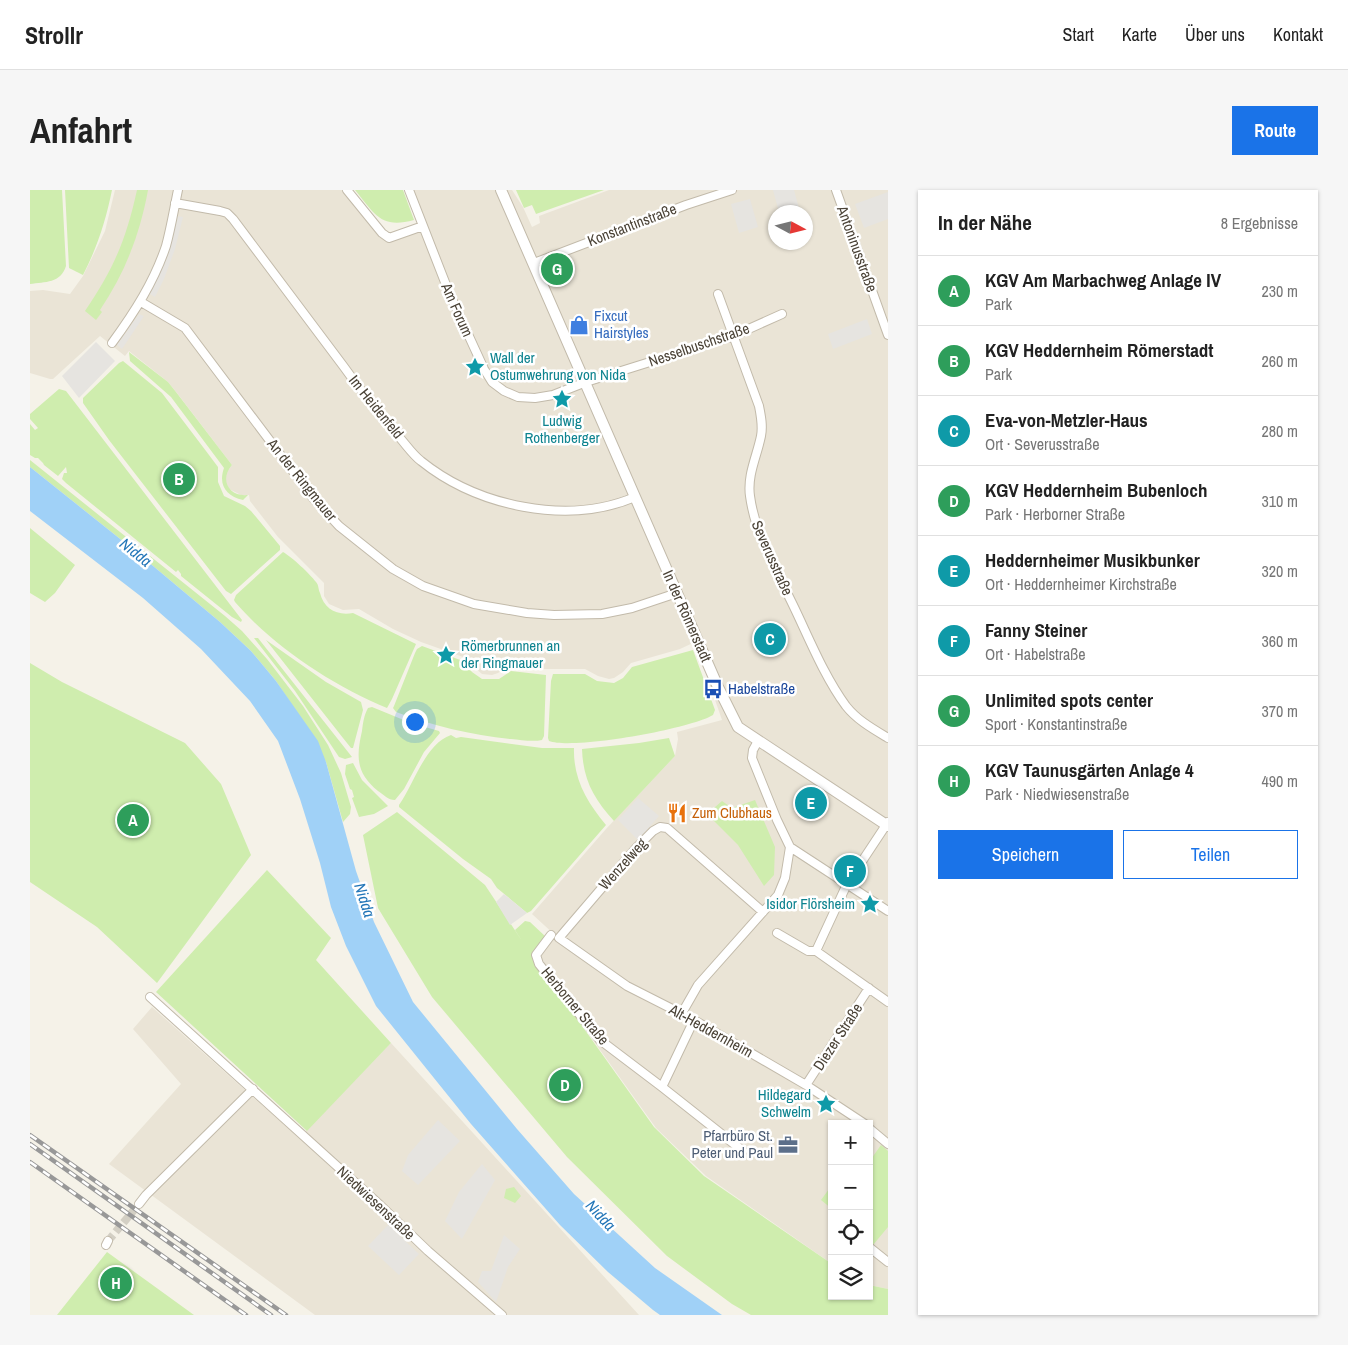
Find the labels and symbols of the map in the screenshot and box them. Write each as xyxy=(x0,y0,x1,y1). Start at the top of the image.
street label: Konstantinstraße xyxy=(584,198,679,251)
street label: Antoninusstraße xyxy=(832,202,883,295)
north arrow xyxy=(768,205,813,250)
pin: G xyxy=(541,250,573,288)
street label: Am Forum xyxy=(436,279,479,340)
place label: Fixcut Hairstyles xyxy=(594,305,649,343)
shop icon: Fixcut Hairstyles xyxy=(568,314,590,336)
street label: Nesselbuschstraße xyxy=(646,317,752,372)
place label: Wall der Ostumwehrung von Nida xyxy=(490,347,626,385)
place icon: Wall der Ostumwehrung von Nida xyxy=(464,356,486,378)
street label: Im Heidenfeld xyxy=(344,370,409,443)
place icon: Ludwig Rothenberger xyxy=(551,388,573,410)
place label: Ludwig Rothenberger xyxy=(524,410,600,448)
street label: An der Ringmauer xyxy=(262,433,342,525)
pin: B xyxy=(163,460,195,498)
street label: Severusstraße xyxy=(747,517,798,599)
water label: Nidda xyxy=(115,532,157,572)
street label: In der Römerstadt xyxy=(658,567,717,666)
pin: C xyxy=(754,620,786,658)
place label: Römerbrunnen an der Ringmauer xyxy=(461,635,560,673)
place icon: Römerbrunnen an der Ringmauer xyxy=(435,644,457,666)
bus stop icon: Habelstraße xyxy=(702,678,724,700)
place label: Habelstraße xyxy=(728,678,795,699)
your location xyxy=(402,709,428,735)
pin: E xyxy=(795,784,827,822)
pin: A xyxy=(117,801,149,839)
restaurant icon: Zum Clubhaus xyxy=(666,802,688,824)
place label: Zum Clubhaus xyxy=(692,802,772,823)
street label: Wenzelweg xyxy=(594,833,652,894)
pin: F xyxy=(834,852,866,890)
water label: Nidda xyxy=(349,880,381,920)
place label: Isidor Flörsheim xyxy=(766,893,855,914)
place icon: Isidor Flörsheim xyxy=(859,893,881,915)
street label: Herborner Straße xyxy=(537,962,614,1049)
street label: Alt-Heddernheim xyxy=(665,998,757,1062)
street label: Diezer Straße xyxy=(808,999,867,1075)
pin: D xyxy=(549,1066,581,1104)
place label: Hildegard Schwelm xyxy=(758,1084,811,1122)
place icon: Hildegard Schwelm xyxy=(815,1093,837,1115)
place label: Pfarrbüro St. Peter und Paul xyxy=(692,1125,773,1163)
office icon: Pfarrbüro St. Peter und Paul xyxy=(777,1134,799,1156)
street label: Niedwiesenstraße xyxy=(333,1161,420,1244)
water label: Nidda xyxy=(581,1195,621,1235)
pin: H xyxy=(100,1264,132,1302)

